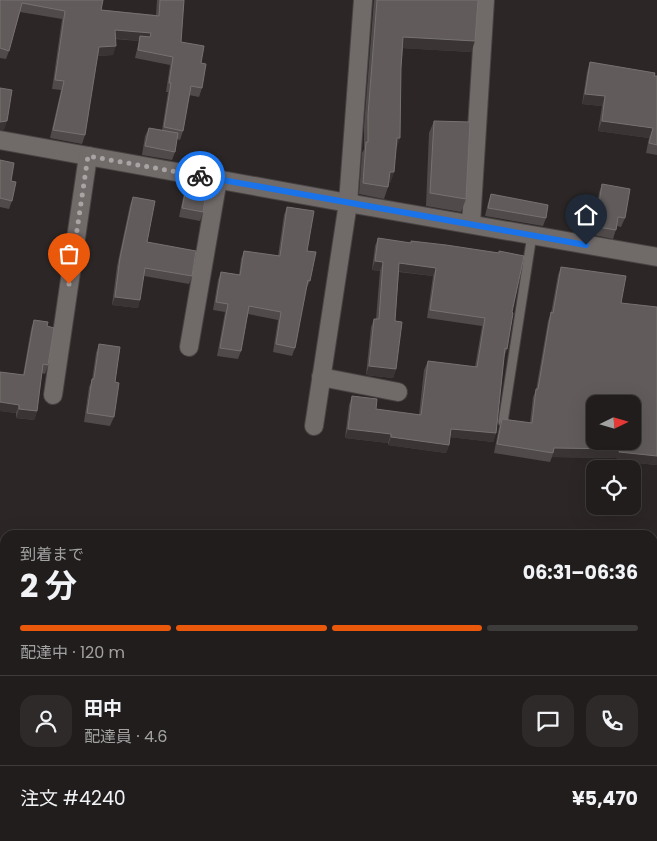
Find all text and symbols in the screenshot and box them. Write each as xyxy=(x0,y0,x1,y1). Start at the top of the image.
courier xyxy=(175,151,225,201)
icon: bike xyxy=(186,162,214,190)
pin xyxy=(565,194,607,245)
icon: home xyxy=(572,201,600,229)
pin xyxy=(48,233,90,284)
icon: bag xyxy=(55,240,83,268)
north arrow xyxy=(586,395,641,450)
map controls xyxy=(586,395,641,515)
button: locate xyxy=(586,460,641,515)
text: 到着まで xyxy=(20,543,84,566)
text: 06:31–06:36 xyxy=(523,559,638,586)
text: 2 分 xyxy=(20,563,77,608)
text: 配達中 · 120 m xyxy=(20,641,125,664)
button: person xyxy=(20,695,72,747)
text: 田中 xyxy=(84,695,122,722)
button: chat xyxy=(522,695,574,747)
button: phone xyxy=(586,695,638,747)
text: 配達員 · 4.6 xyxy=(84,725,168,748)
text: 注文 #4240 xyxy=(20,785,126,812)
text: ¥5,470 xyxy=(572,785,638,812)

